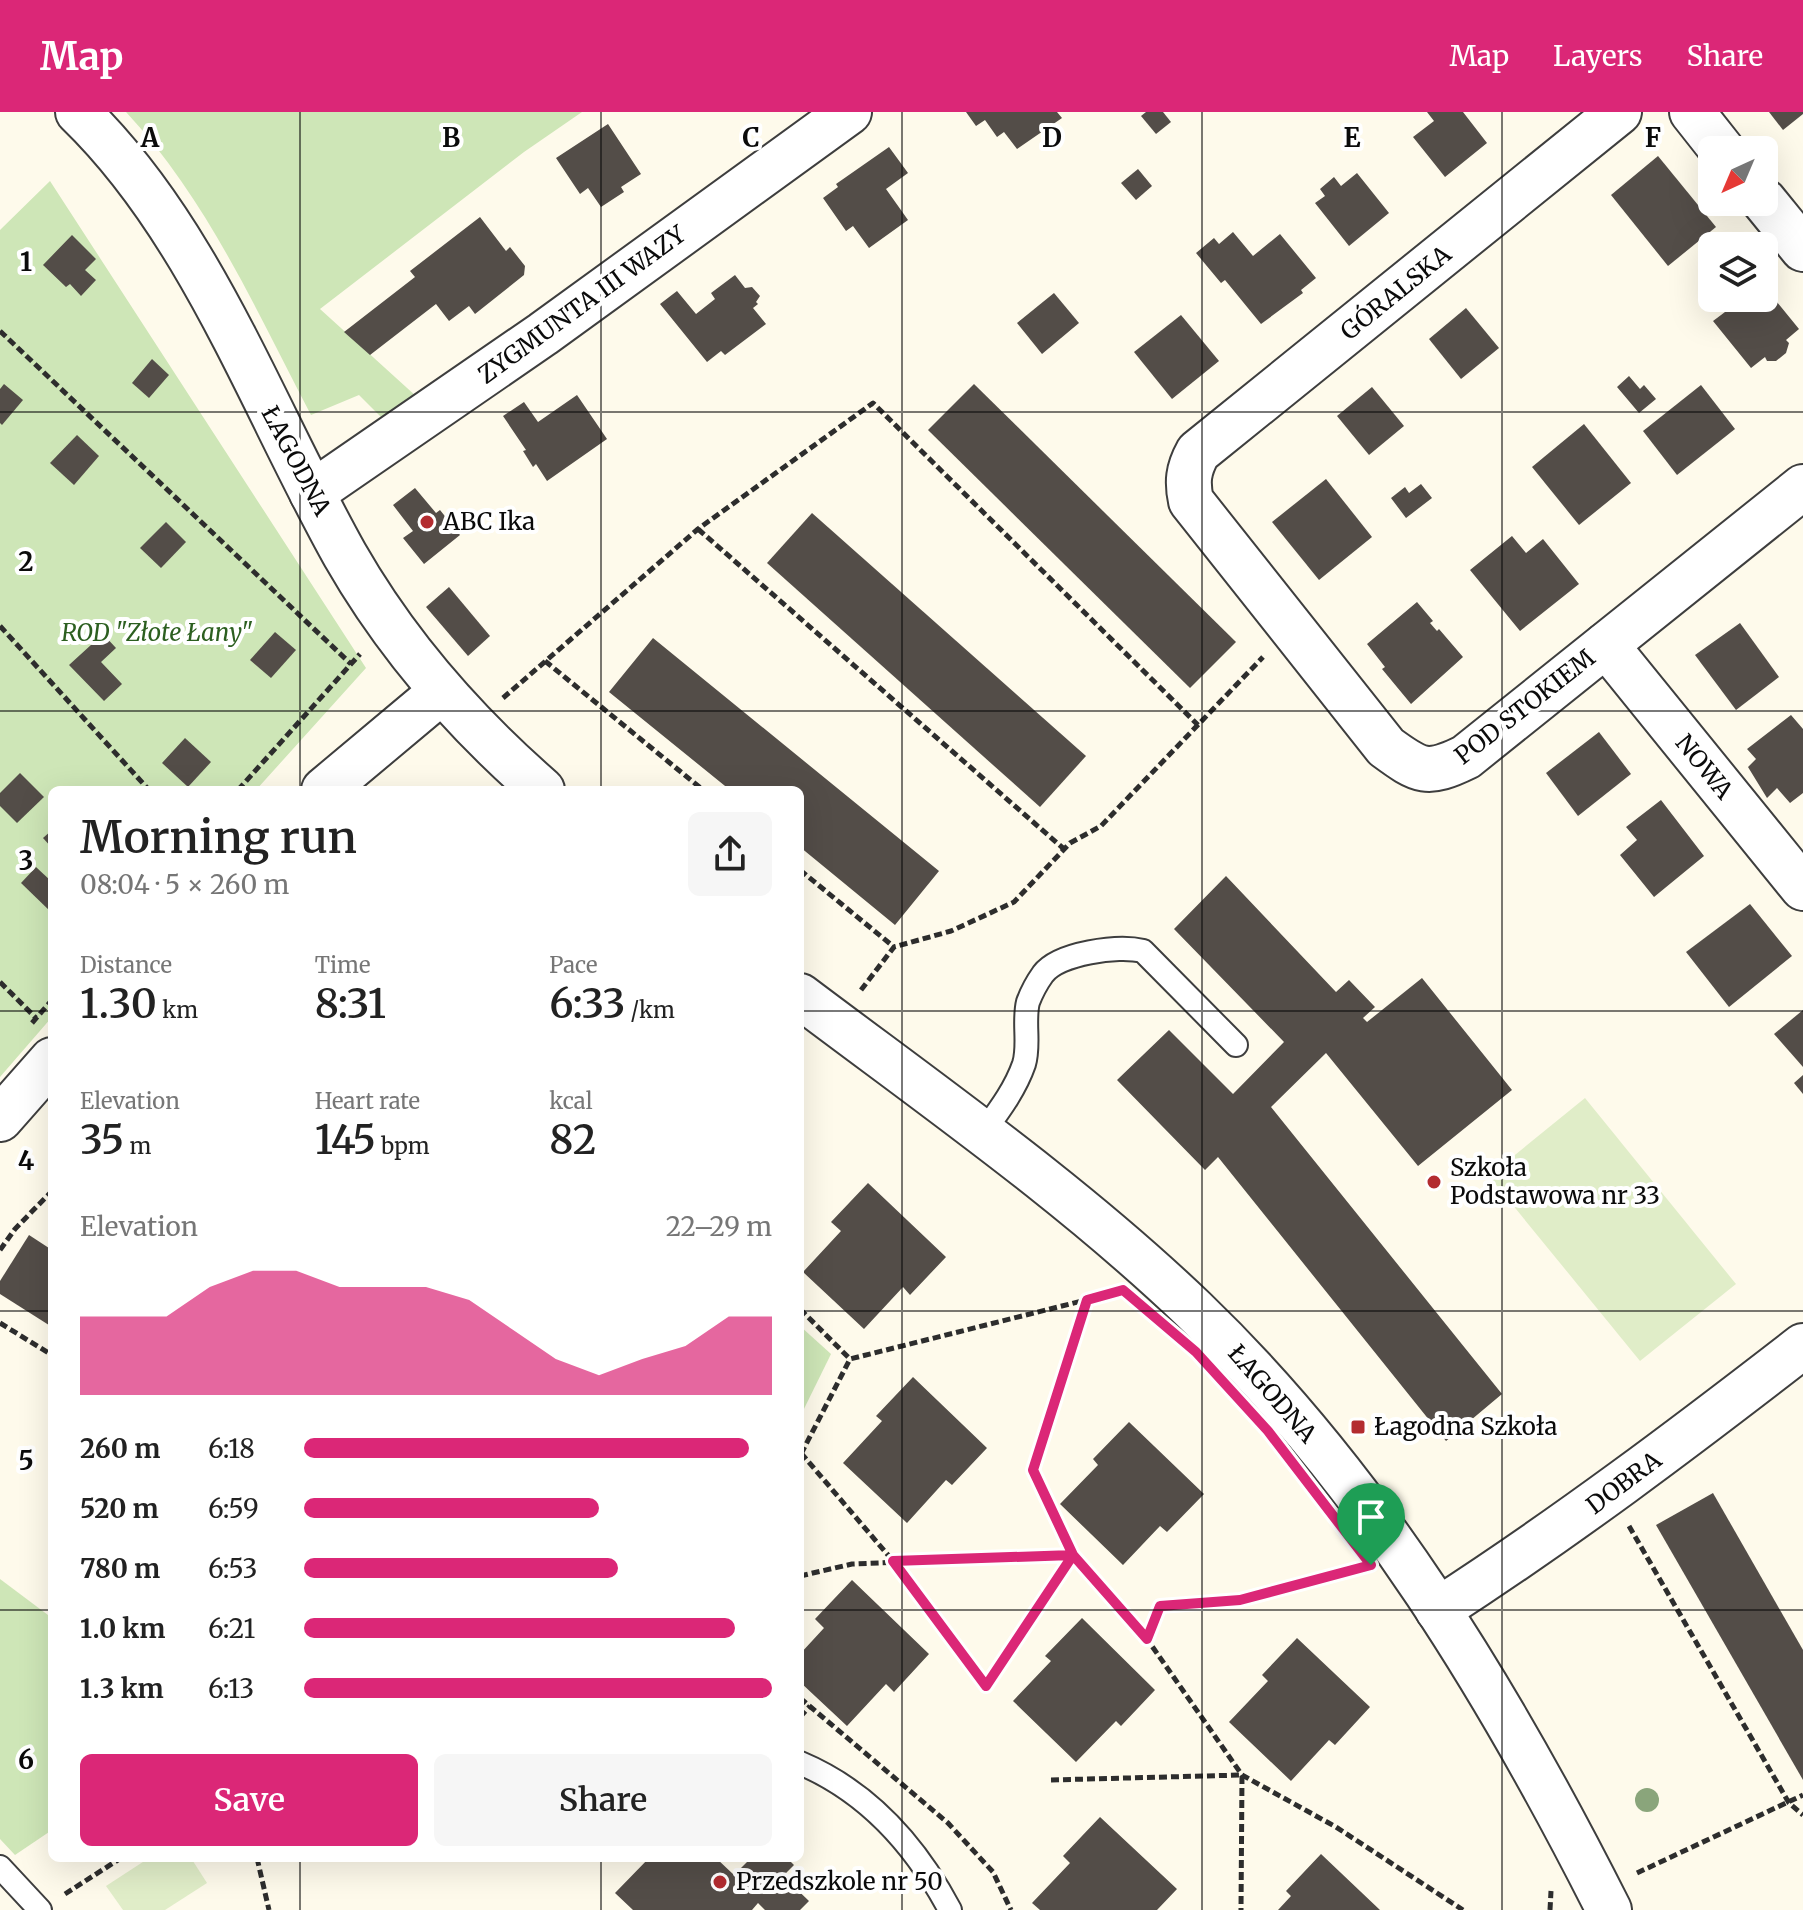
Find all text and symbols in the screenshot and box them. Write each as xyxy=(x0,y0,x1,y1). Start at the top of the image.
text: Map xyxy=(40,33,124,80)
text: Map xyxy=(1449,38,1509,74)
text: Layers xyxy=(1553,38,1642,74)
text: Share xyxy=(1686,38,1763,74)
text: A xyxy=(140,121,160,154)
text: B xyxy=(442,121,460,154)
text: C xyxy=(742,121,760,154)
text: D xyxy=(1042,121,1062,154)
text: E xyxy=(1344,121,1361,154)
text: F xyxy=(1645,121,1661,154)
north arrow xyxy=(1698,136,1778,216)
map controls xyxy=(1698,136,1778,312)
street label: ZYGMUNTA III WAZY xyxy=(472,219,692,390)
button: layers xyxy=(1698,232,1778,312)
street label: GÓRALSKA xyxy=(1334,238,1458,347)
text: 1 xyxy=(20,245,32,278)
street label: ŁAGODNA xyxy=(255,401,339,522)
place label: ABC Ika xyxy=(442,506,535,537)
marker: ABC Ika xyxy=(418,513,436,531)
text: 2 xyxy=(18,545,34,578)
park label: ROD "Złote Łany" xyxy=(61,617,253,648)
street label: POD STOKIEM xyxy=(1448,642,1601,771)
street label: NOWA xyxy=(1669,728,1741,806)
text: Morning run xyxy=(80,810,357,865)
button: share xyxy=(688,812,772,896)
text: 3 xyxy=(19,844,33,877)
text: 08:04 · 5 × 260 m xyxy=(80,868,289,901)
text: Distance xyxy=(80,951,172,979)
text: Time xyxy=(315,951,370,979)
text: Pace xyxy=(549,951,597,979)
text: 1.30 xyxy=(80,979,157,1029)
text: 8:31 xyxy=(315,979,386,1029)
text: 6:33 xyxy=(549,979,625,1029)
text: km xyxy=(157,996,198,1024)
text: /km xyxy=(625,996,675,1024)
text: Elevation xyxy=(80,1087,180,1115)
text: Heart rate xyxy=(315,1087,420,1115)
text: kcal xyxy=(549,1087,593,1115)
text: 35 xyxy=(80,1115,124,1165)
text: 145 xyxy=(315,1115,376,1165)
text: 82 xyxy=(549,1115,596,1165)
text: m xyxy=(124,1132,151,1160)
text: bpm xyxy=(376,1132,430,1160)
text: 4 xyxy=(18,1144,35,1177)
place label: Szkoła Podstawowa nr 33 xyxy=(1450,1152,1660,1211)
marker: Szkoła Podstawowa nr 33 xyxy=(1425,1173,1443,1191)
text: Elevation xyxy=(80,1210,198,1243)
text: 22–29 m xyxy=(666,1210,772,1243)
street label: ŁAGODNA xyxy=(1221,1338,1324,1450)
place label: Łagodna Szkoła xyxy=(1374,1411,1557,1442)
marker: Łagodna Szkoła xyxy=(1349,1418,1367,1436)
text: 260 m xyxy=(80,1432,160,1465)
text: 6:18 xyxy=(208,1432,255,1465)
text: 5 xyxy=(18,1444,34,1477)
street label: DOBRA xyxy=(1580,1444,1668,1521)
pin xyxy=(1337,1483,1405,1565)
text: 520 m xyxy=(80,1492,159,1525)
text: 6:59 xyxy=(208,1492,259,1525)
icon: arrive xyxy=(1349,1495,1393,1539)
text: 780 m xyxy=(80,1552,160,1585)
text: 6:53 xyxy=(208,1552,257,1585)
text: 1.0 km xyxy=(80,1612,165,1645)
text: 6:21 xyxy=(208,1612,255,1645)
text: 1.3 km xyxy=(80,1672,164,1705)
text: 6:13 xyxy=(208,1672,254,1705)
text: 6 xyxy=(18,1743,34,1776)
button: Save xyxy=(80,1754,418,1846)
button: Share xyxy=(434,1754,772,1846)
place label: Przedszkole nr 50 xyxy=(736,1866,943,1897)
marker: Przedszkole nr 50 xyxy=(711,1873,729,1891)

